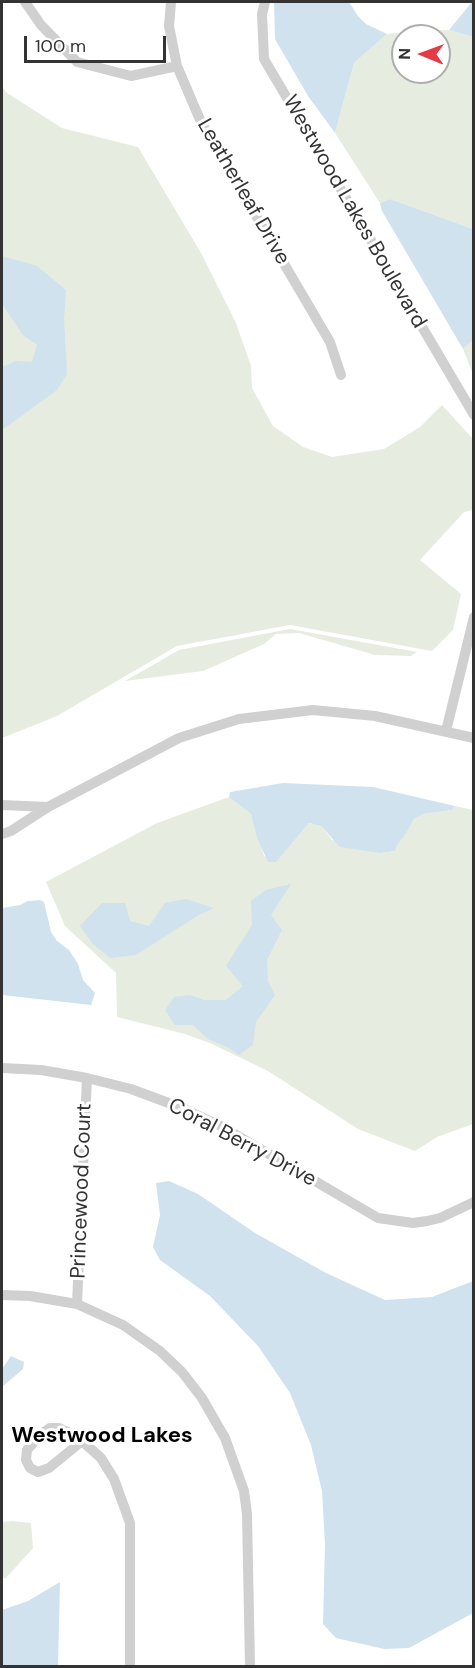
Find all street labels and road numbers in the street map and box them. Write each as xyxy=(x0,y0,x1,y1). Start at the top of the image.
street label: Westwood Lakes Boulevard xyxy=(277,91,431,333)
street label: Leatherleaf Drive xyxy=(191,115,295,269)
street label: Coral Berry Drive xyxy=(164,1093,320,1193)
street label: Princewood Court xyxy=(66,1103,98,1279)

